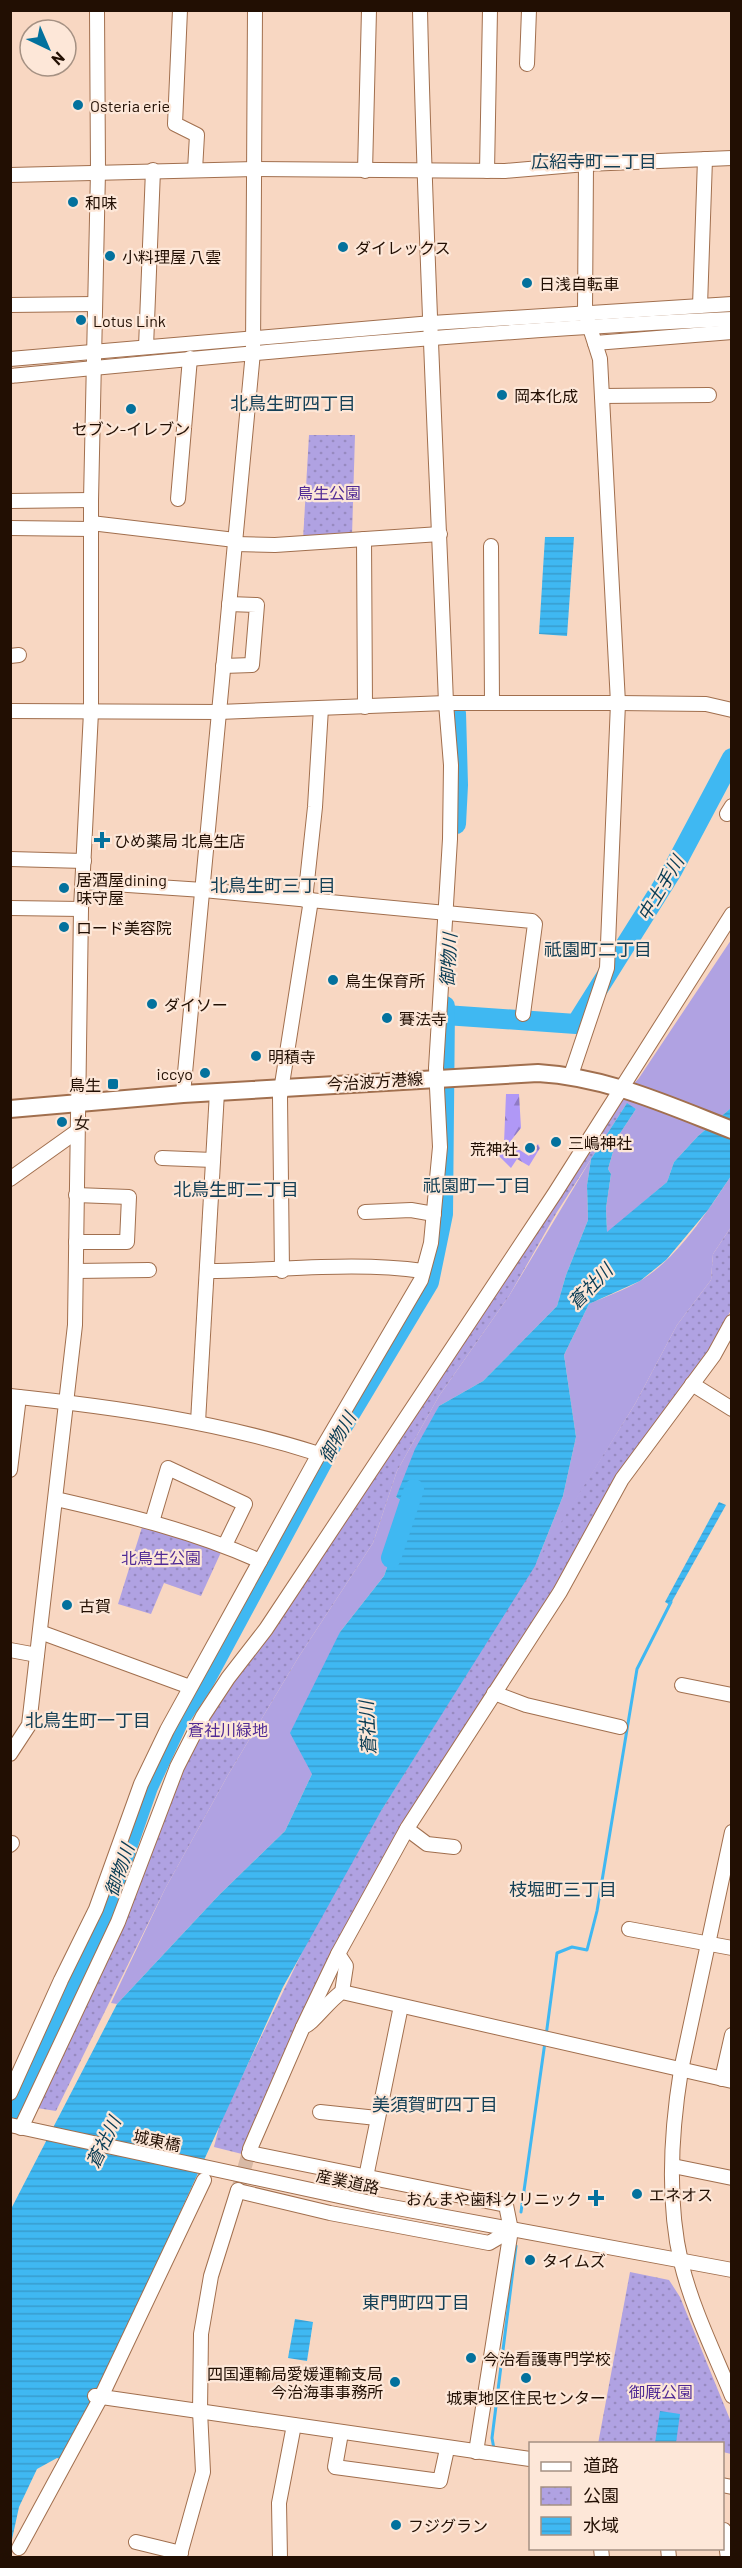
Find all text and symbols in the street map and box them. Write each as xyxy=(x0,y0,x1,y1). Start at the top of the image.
north arrow xyxy=(18,18,78,78)
text: N xyxy=(48,49,69,70)
place label: Osteria erie xyxy=(90,96,170,115)
marker: Osteria erie xyxy=(71,98,85,112)
district label: 広紹寺町二丁目 xyxy=(531,150,657,172)
place label: 和味 xyxy=(85,193,117,212)
marker: 和味 xyxy=(66,195,80,209)
place label: ダイレックス xyxy=(355,238,451,257)
marker: ダイレックス xyxy=(336,240,350,254)
place label: 小料理屋 八雲 xyxy=(122,247,221,266)
marker: 小料理屋 八雲 xyxy=(103,249,117,263)
place label: 日浅自転車 xyxy=(539,274,619,293)
marker: 日浅自転車 xyxy=(520,276,534,290)
place label: Lotus Link xyxy=(93,311,166,330)
marker: Lotus Link xyxy=(74,313,88,327)
place label: 岡本化成 xyxy=(514,386,578,405)
marker: 岡本化成 xyxy=(495,388,509,402)
district label: 北鳥生町四丁目 xyxy=(230,392,356,414)
marker: セブン-イレブン xyxy=(124,402,138,416)
place label: セブン-イレブン xyxy=(72,419,190,438)
park label: 鳥生公園 xyxy=(297,483,361,502)
place label: ひめ薬局 北鳥生店 xyxy=(114,831,245,850)
marker: ひめ薬局 北鳥生店 xyxy=(95,833,109,847)
water label: 中土手川 xyxy=(632,850,689,925)
place label: 居酒屋dining 味守屋 xyxy=(76,870,167,907)
district label: 北鳥生町三丁目 xyxy=(210,874,336,896)
marker: 居酒屋dining 味守屋 xyxy=(57,881,71,895)
place label: ロード美容院 xyxy=(76,918,172,937)
marker: ロード美容院 xyxy=(57,920,71,934)
water label: 御物川 xyxy=(436,930,461,988)
district label: 祇園町二丁目 xyxy=(544,938,652,960)
place label: 鳥生保育所 xyxy=(345,971,425,990)
marker: 鳥生保育所 xyxy=(326,973,340,987)
place label: ダイソー xyxy=(164,995,228,1014)
marker: ダイソー xyxy=(145,997,159,1011)
place label: 賽法寺 xyxy=(399,1009,447,1028)
marker: 賽法寺 xyxy=(380,1011,394,1025)
place label: 明積寺 xyxy=(268,1047,316,1066)
marker: 明積寺 xyxy=(249,1049,263,1063)
place label: iccyo xyxy=(157,1064,193,1083)
marker: iccyo xyxy=(198,1066,212,1080)
street label: 今治波方港線 xyxy=(326,1068,424,1094)
place label: 鳥生 xyxy=(69,1075,101,1094)
marker: 鳥生 xyxy=(106,1077,120,1091)
place label: 女 xyxy=(74,1113,90,1132)
marker: 女 xyxy=(55,1115,69,1129)
place label: 三嶋神社 xyxy=(568,1133,632,1152)
marker: 三嶋神社 xyxy=(549,1135,563,1149)
place label: 荒神社 xyxy=(470,1139,518,1158)
marker: 荒神社 xyxy=(523,1141,537,1155)
district label: 祇園町一丁目 xyxy=(423,1174,531,1196)
district label: 北鳥生町二丁目 xyxy=(173,1178,299,1200)
water label: 蒼社川 xyxy=(563,1257,618,1313)
water label: 御物川 xyxy=(314,1406,361,1466)
park label: 北鳥生公園 xyxy=(121,1548,201,1567)
place label: 古賀 xyxy=(79,1596,111,1615)
marker: 古賀 xyxy=(60,1598,74,1612)
water label: 蒼社川 xyxy=(354,1698,379,1756)
district label: 北鳥生町一丁目 xyxy=(25,1709,151,1731)
park label: 蒼社川緑地 xyxy=(188,1720,268,1739)
water label: 御物川 xyxy=(100,1839,139,1899)
district label: 枝堀町三丁目 xyxy=(509,1878,617,1900)
district label: 美須賀町四丁目 xyxy=(372,2093,498,2115)
water label: 蒼社川 xyxy=(81,2111,126,2171)
street label: 城東橋 xyxy=(132,2126,182,2154)
street label: 産業道路 xyxy=(315,2165,381,2197)
place label: エネオス xyxy=(649,2185,713,2204)
marker: エネオス xyxy=(630,2187,644,2201)
place label: おんまや歯科クリニック xyxy=(406,2189,582,2208)
marker: おんまや歯科クリニック xyxy=(587,2189,605,2207)
place label: タイムズ xyxy=(542,2251,606,2270)
marker: タイムズ xyxy=(523,2253,537,2267)
district label: 東門町四丁目 xyxy=(362,2291,470,2313)
place label: 今治看護専門学校 xyxy=(483,2349,611,2368)
marker: 今治看護専門学校 xyxy=(464,2351,478,2365)
place label: 四国運輸局愛媛運輸支局 今治海事事務所 xyxy=(207,2364,383,2401)
marker: 城東地区住民センター xyxy=(519,2371,533,2385)
marker: 四国運輸局愛媛運輸支局 今治海事事務所 xyxy=(388,2375,402,2389)
park label: 御厩公園 xyxy=(629,2382,693,2401)
place label: 城東地区住民センター xyxy=(446,2388,606,2407)
legend xyxy=(529,2442,724,2550)
text: 道路 xyxy=(583,2454,619,2476)
text: 公園 xyxy=(583,2484,619,2506)
text: 水域 xyxy=(583,2514,619,2536)
place label: フジグラン xyxy=(408,2516,488,2535)
marker: フジグラン xyxy=(389,2518,403,2532)

